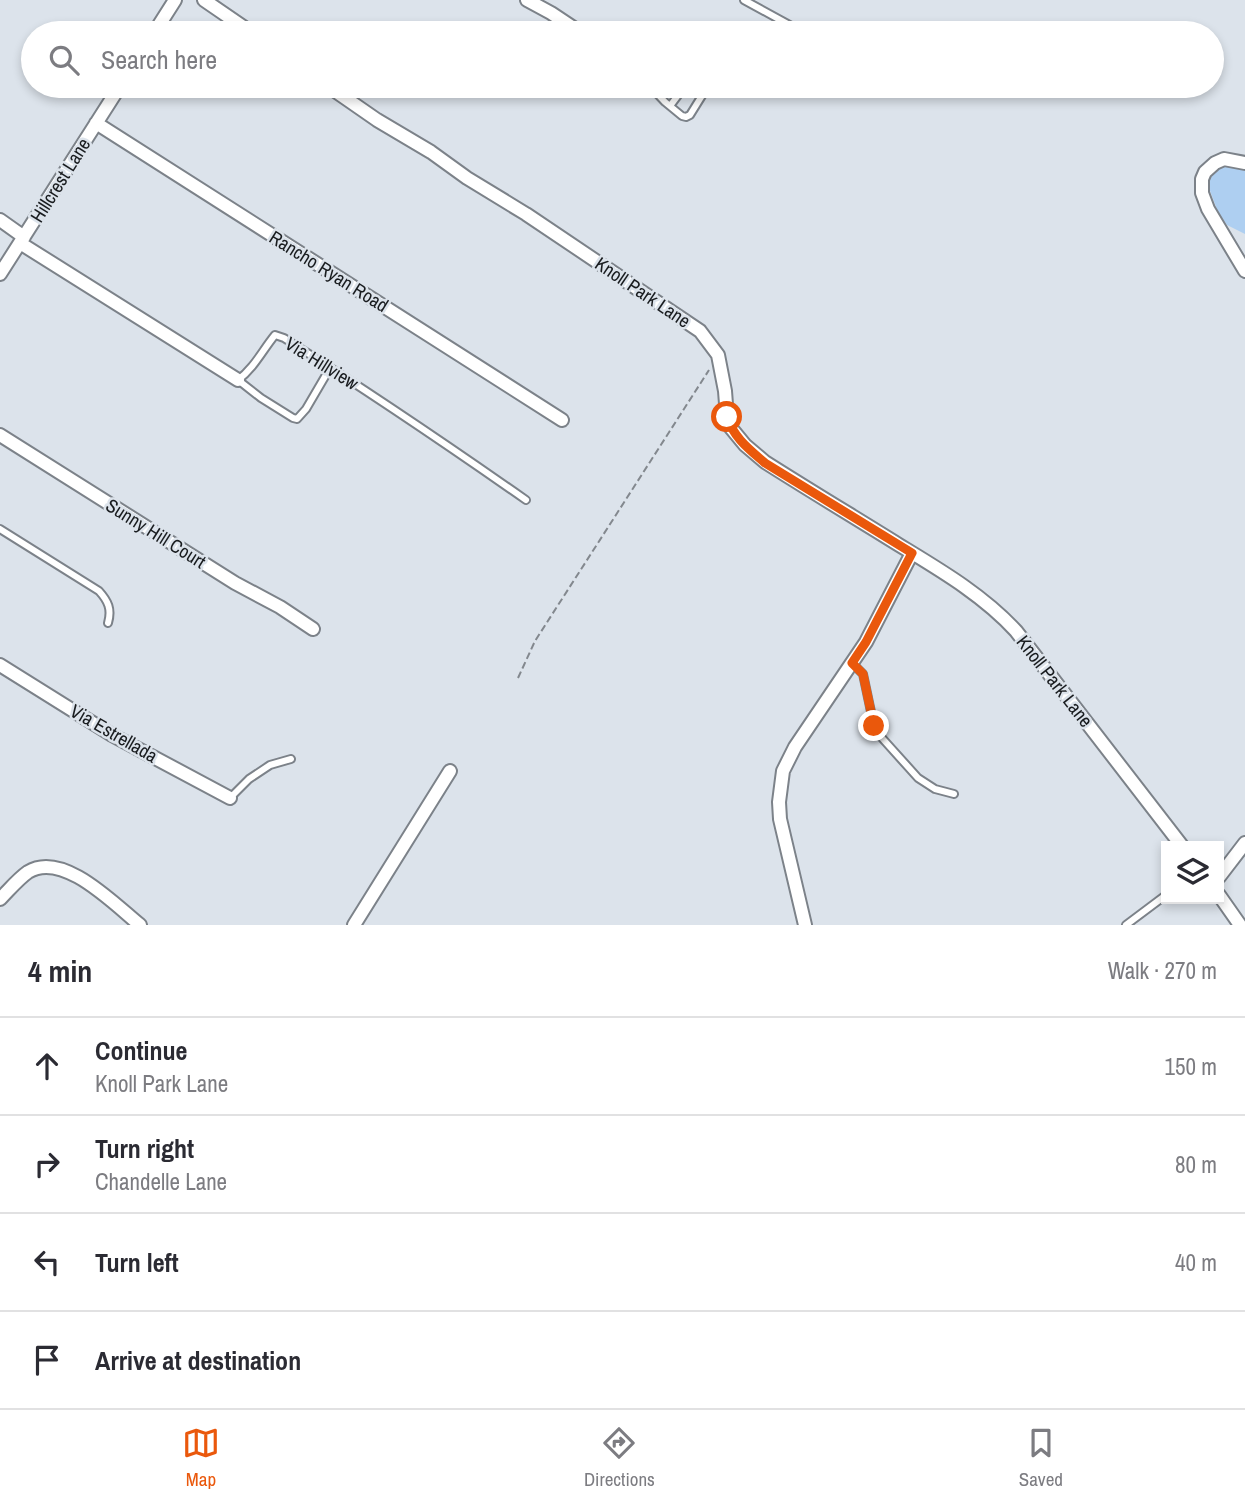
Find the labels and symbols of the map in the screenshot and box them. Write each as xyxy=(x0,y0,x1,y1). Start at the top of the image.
street label: Hillcrest Lane xyxy=(24,133,96,227)
street label: Rancho Ryan Road xyxy=(264,224,394,318)
street label: Knoll Park Lane xyxy=(590,250,696,334)
street label: Via Hillview xyxy=(280,330,364,396)
route start xyxy=(711,401,742,432)
street label: Sunny Hill Court xyxy=(101,492,212,574)
street label: Knoll Park Lane xyxy=(1011,630,1099,732)
street label: Via Estrellada xyxy=(66,698,163,769)
route end xyxy=(858,710,889,741)

